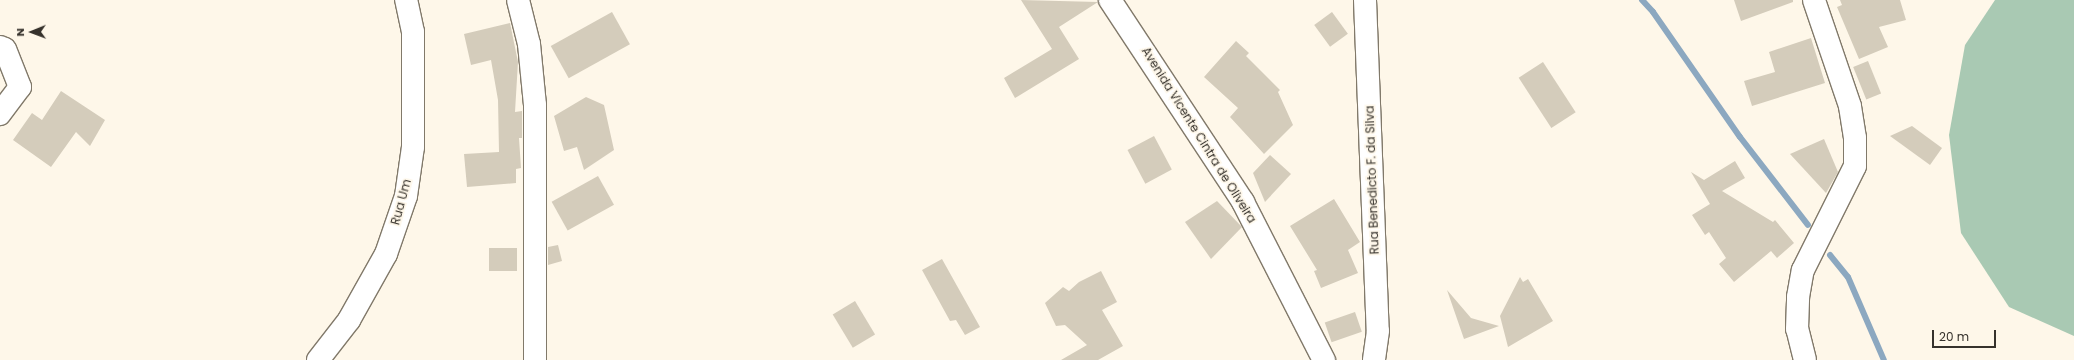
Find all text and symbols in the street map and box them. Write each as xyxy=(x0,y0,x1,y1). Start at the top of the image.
north arrow xyxy=(12,12,52,52)
text: N xyxy=(12,28,28,36)
street label: Avenida Vicente Cintra de Oliveira xyxy=(1139,44,1259,226)
street label: Rua Benedicto F. da Silva xyxy=(1362,105,1382,255)
street label: Rua Um xyxy=(388,178,414,226)
scale bar xyxy=(1934,322,1998,348)
text: 20 m xyxy=(1939,328,1969,345)

